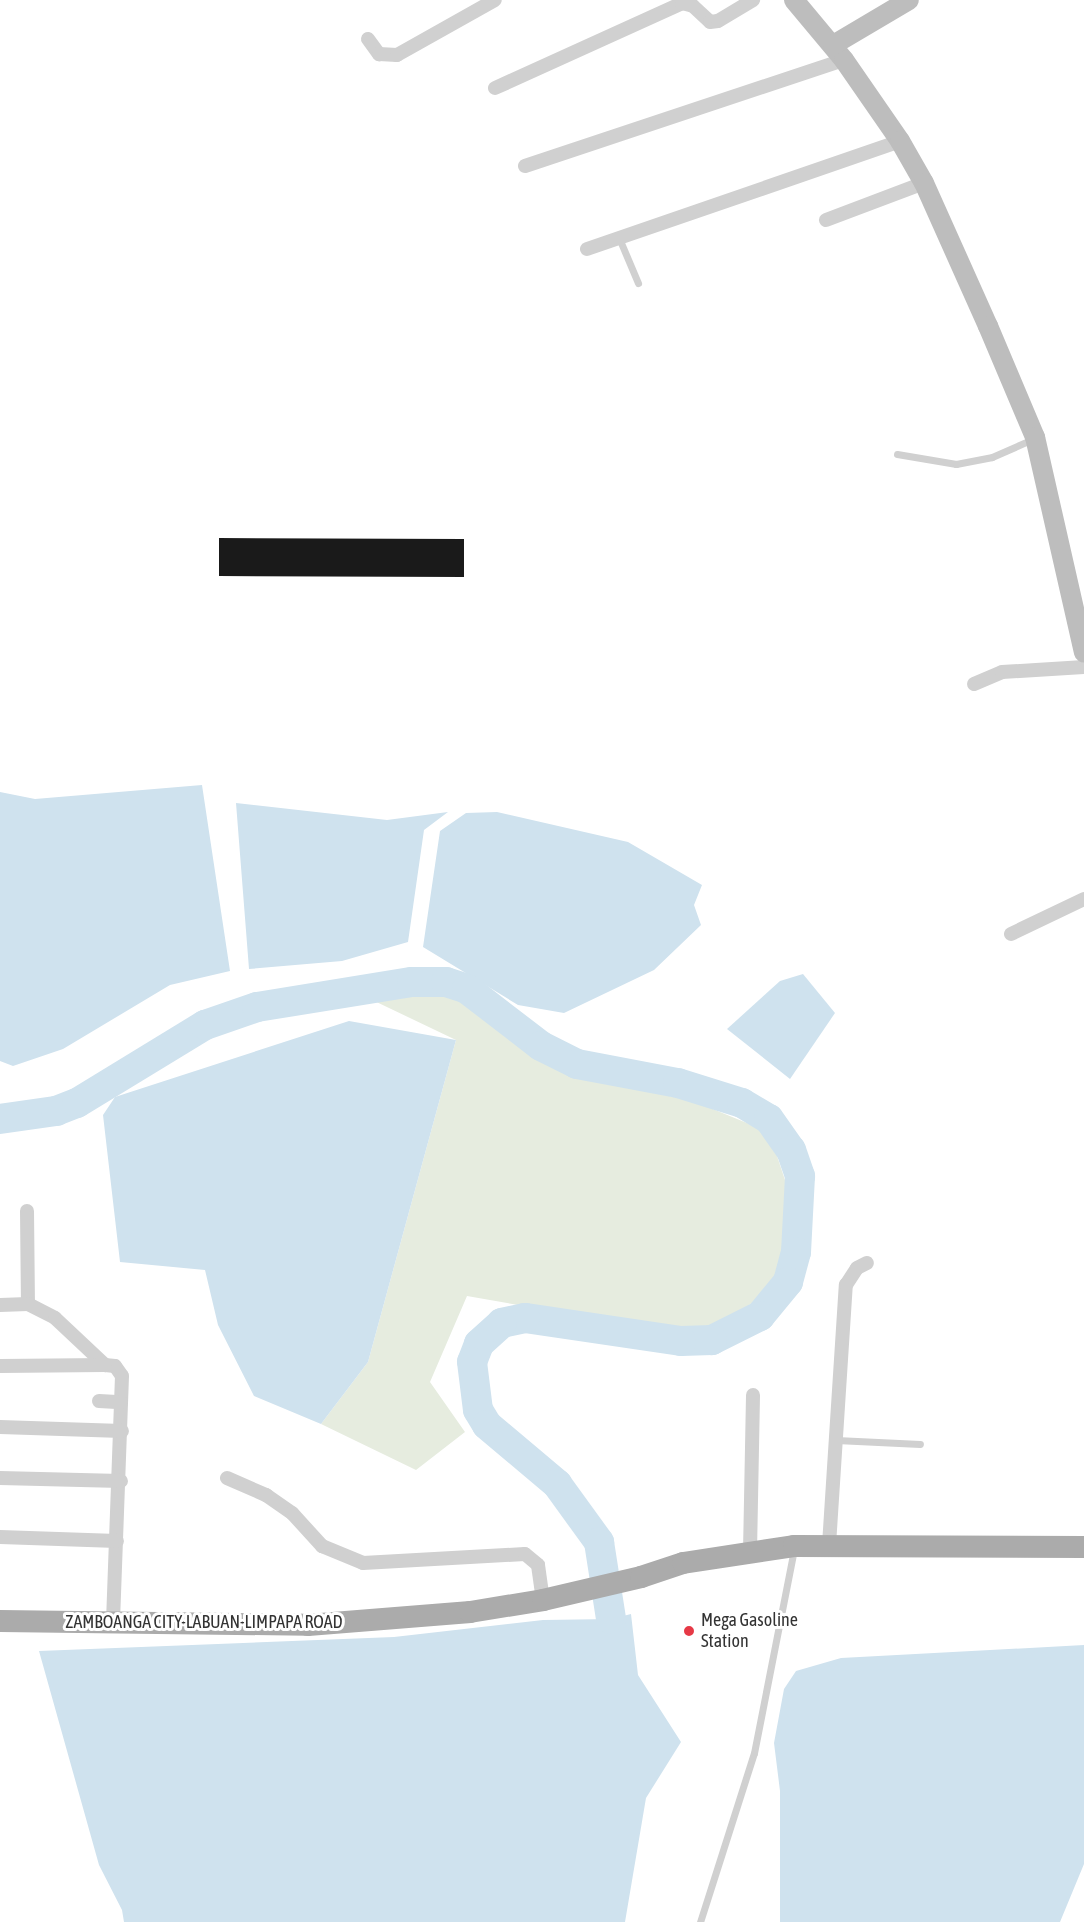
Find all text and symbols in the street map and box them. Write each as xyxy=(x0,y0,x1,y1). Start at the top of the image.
place label: Mega Gasoline Station xyxy=(701,1610,798,1652)
street label: ZAMBOANGA CITY-LABUAN-LIMPAPA ROAD xyxy=(65,1611,343,1633)
marker: Mega Gasoline Station xyxy=(682,1624,696,1638)

